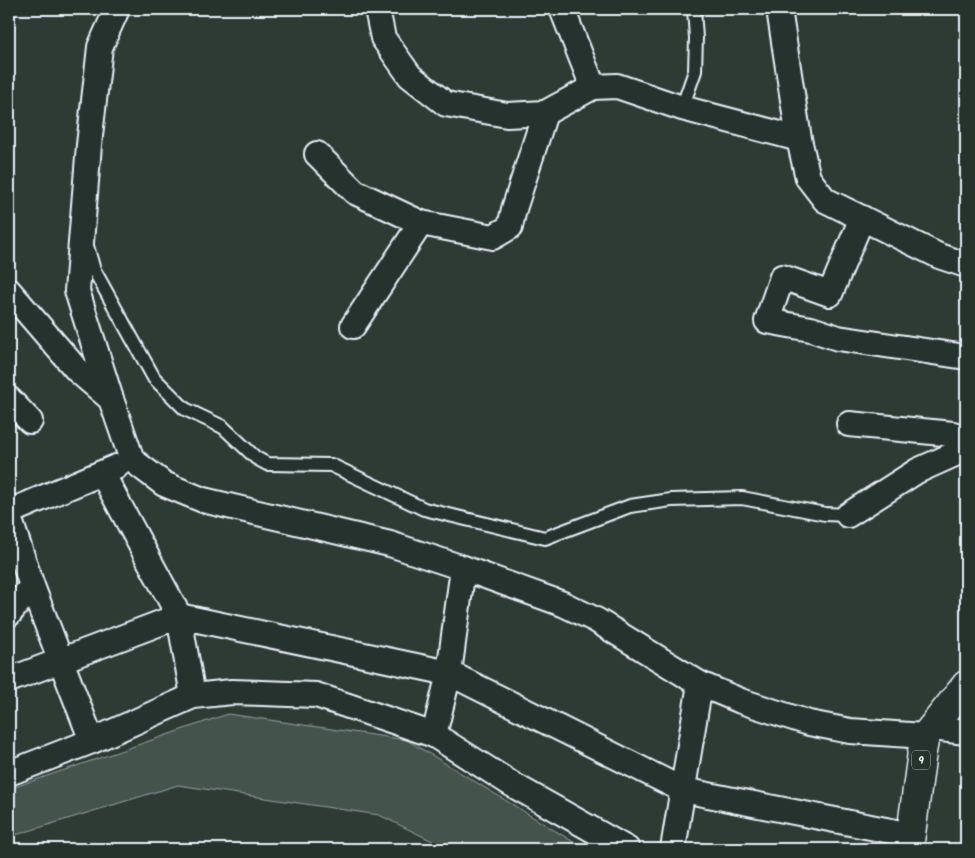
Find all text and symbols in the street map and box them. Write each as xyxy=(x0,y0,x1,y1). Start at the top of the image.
road number: 9 xyxy=(912,750,930,770)

